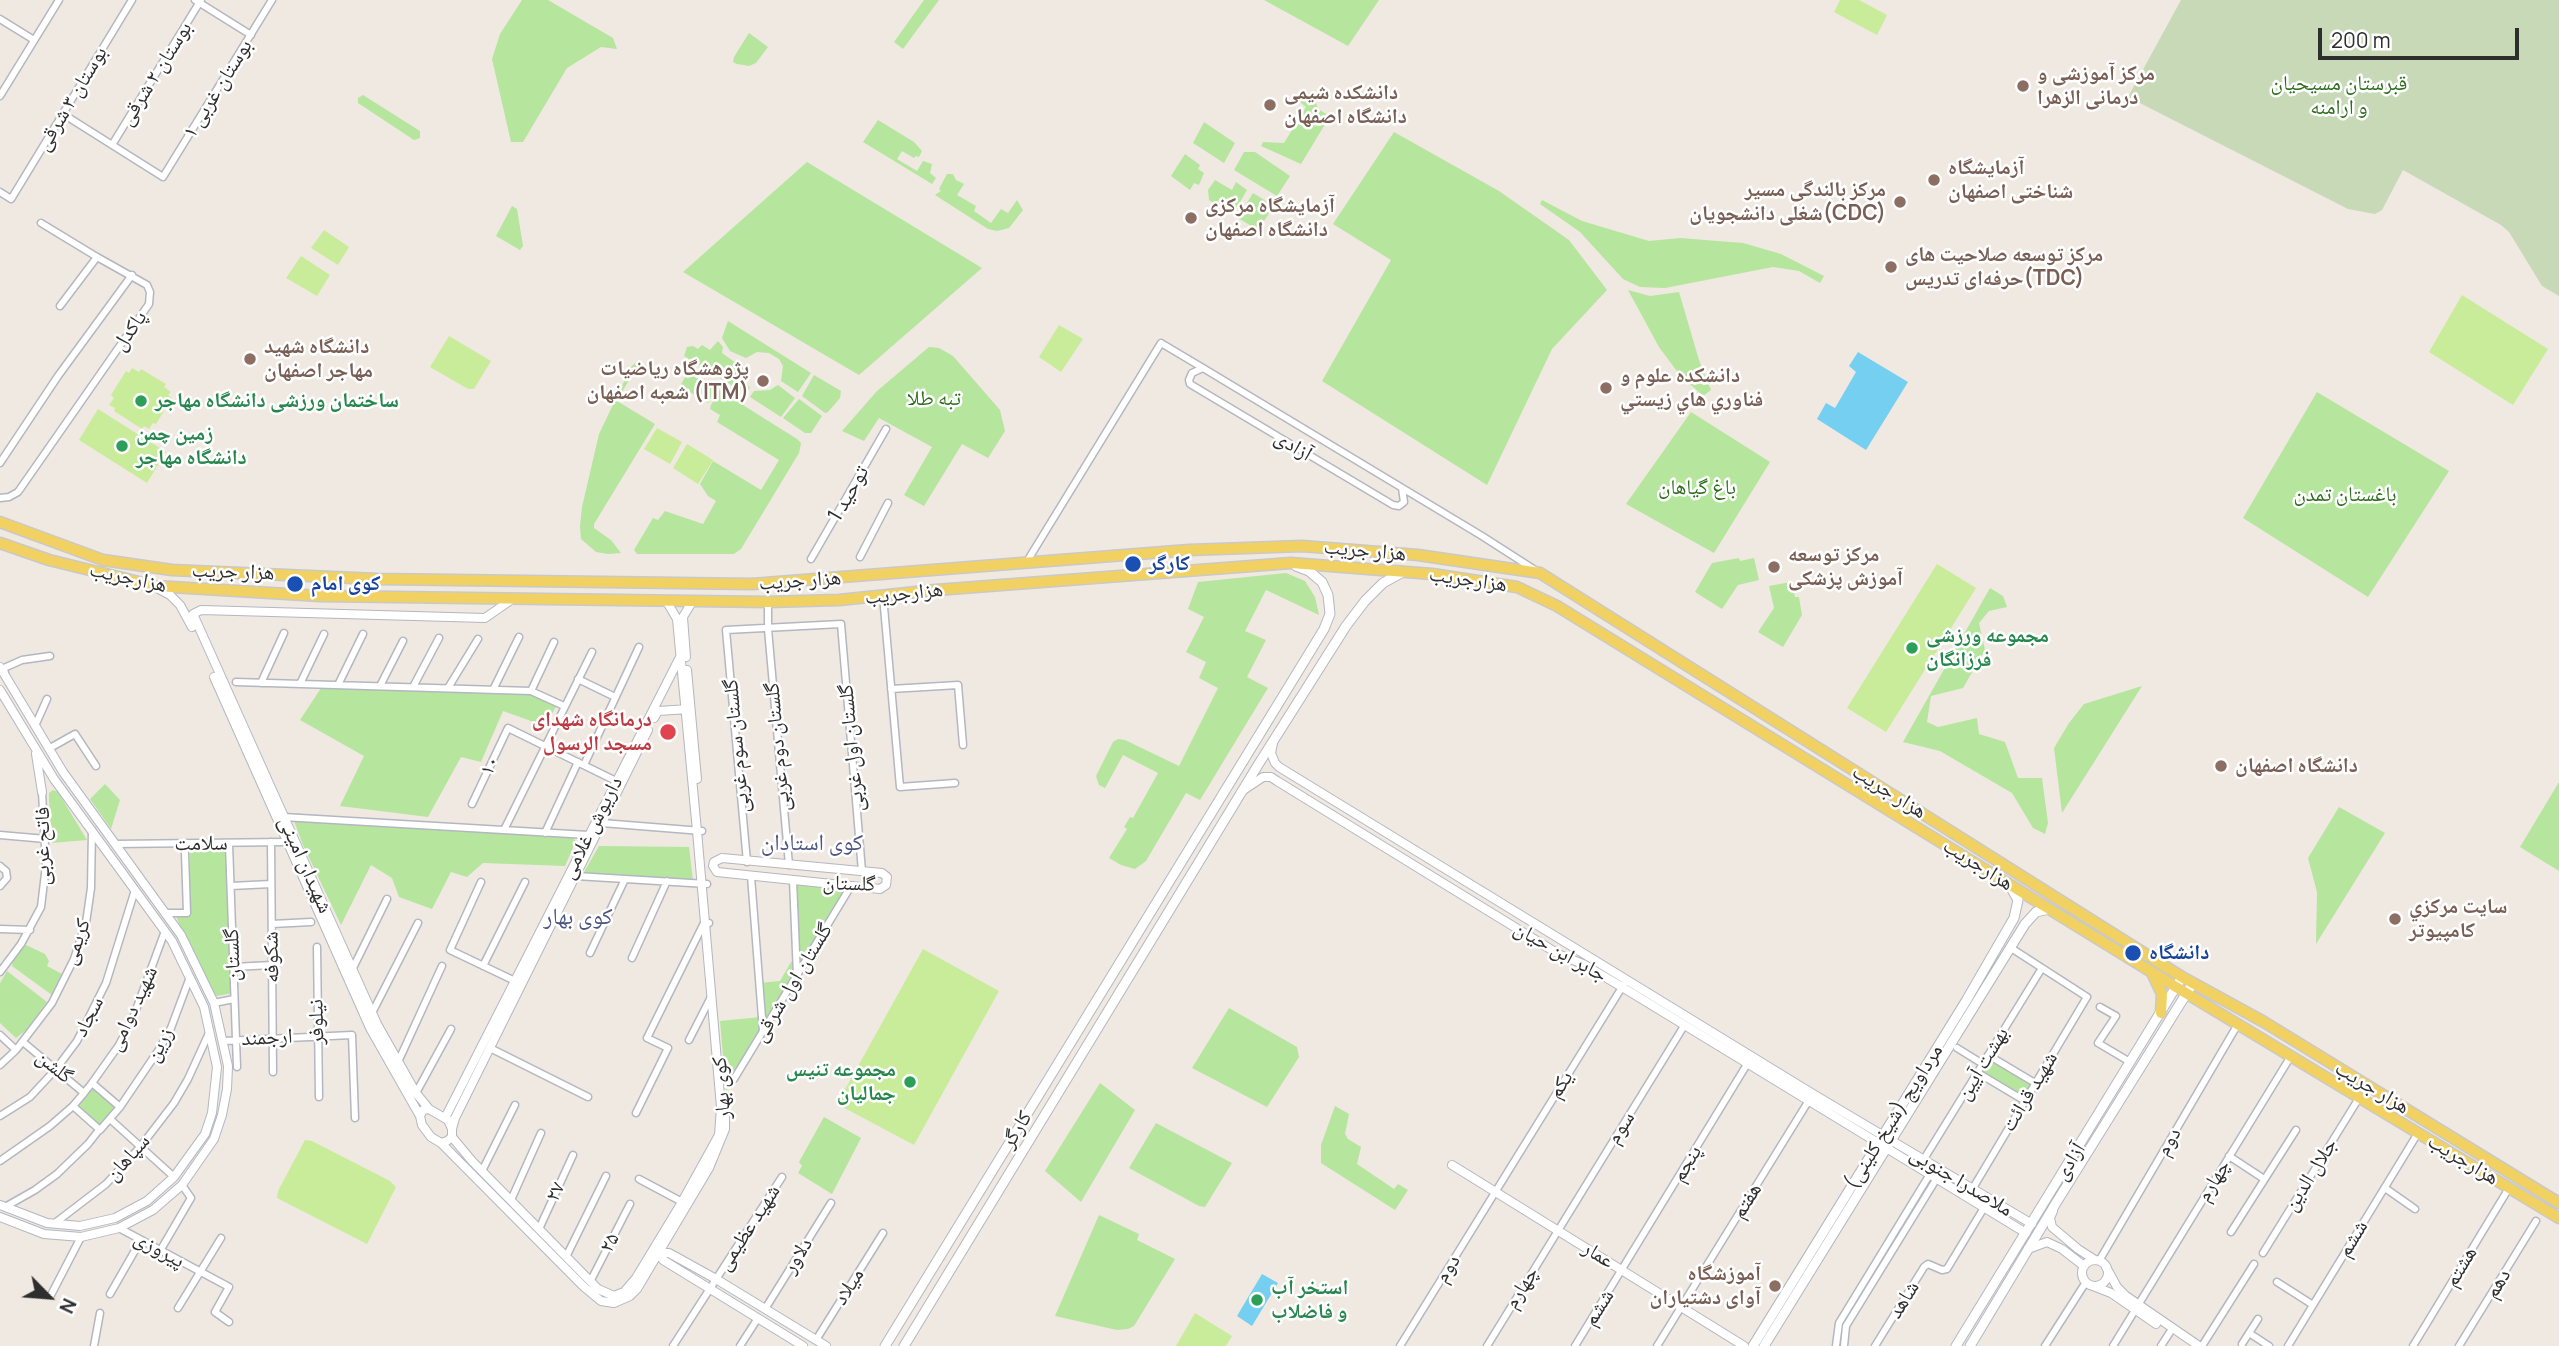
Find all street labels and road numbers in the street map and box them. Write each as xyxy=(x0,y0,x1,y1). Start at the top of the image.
street label: بوستان ۲ شرقی xyxy=(114,17,198,131)
street label: بوستان غربی ۱ xyxy=(178,35,258,143)
street label: بوستان ۳ شرقی xyxy=(31,42,113,156)
street label: پاکدل xyxy=(107,306,153,356)
street label: آزادی xyxy=(1269,425,1317,467)
street label: توحید 1 xyxy=(823,462,875,526)
street label: هزار جریب xyxy=(1323,535,1407,567)
street label: هزارجریب xyxy=(87,558,169,598)
street label: هزار جریب xyxy=(191,558,275,586)
street label: هزارجریب xyxy=(1427,562,1509,598)
street label: هزار جریب xyxy=(758,566,842,596)
street label: هزارجریب xyxy=(864,577,944,611)
street label: گلستان سوم غربی xyxy=(719,678,755,814)
street label: گلستان دوم غربی xyxy=(760,681,796,813)
street label: گلستان اول غربی xyxy=(834,683,870,813)
street label: ۱۰ xyxy=(475,752,505,780)
street label: هزار جریب xyxy=(1847,759,1931,825)
street label: داریوش غلامی xyxy=(555,773,629,883)
street label: فاتح غربی xyxy=(30,807,56,885)
street label: شهیدان امینی xyxy=(272,813,338,917)
street label: سلامت xyxy=(174,831,228,857)
street label: هزارجریب xyxy=(1938,834,2018,896)
street label: گلستان xyxy=(822,870,876,898)
street label: کریمی xyxy=(57,915,97,969)
street label: جابر ابن حیان xyxy=(1509,916,1611,988)
street label: گلستان اول شرقی xyxy=(748,919,838,1047)
street label: گلستان xyxy=(219,928,247,982)
street label: شکوفه xyxy=(259,931,285,983)
street label: شهید دوامی xyxy=(102,962,164,1056)
street label: سجاد xyxy=(68,993,110,1041)
street label: نیلوفر xyxy=(304,999,330,1045)
street label: زرین xyxy=(140,1023,180,1067)
street label: بهشت آیین xyxy=(1951,1023,2015,1105)
street label: ارجمند xyxy=(241,1024,293,1052)
street label: مرداویج (شیخ کلینی) xyxy=(1839,1040,1949,1194)
street label: گلشن xyxy=(31,1045,77,1089)
street label: شهید قرائت xyxy=(1996,1047,2064,1137)
street label: کوی بهار xyxy=(707,1056,737,1120)
street label: هزار جریب xyxy=(2330,1056,2414,1120)
street label: یکم xyxy=(1543,1066,1579,1104)
street label: کارگر xyxy=(996,1107,1038,1153)
street label: سوم xyxy=(1601,1107,1641,1149)
street label: دوم xyxy=(2151,1123,2187,1161)
street label: سپاهان xyxy=(100,1129,156,1187)
street label: هزارجریب xyxy=(2423,1129,2503,1191)
street label: جلال الدین xyxy=(2279,1134,2343,1216)
street label: آزادی xyxy=(2049,1138,2091,1186)
street label: پنجم xyxy=(1666,1141,1708,1187)
street label: ملاصدرا جنوبی xyxy=(1905,1141,2017,1223)
street label: چهارم xyxy=(2192,1155,2236,1207)
street label: ۲۷ xyxy=(541,1178,571,1206)
street label: هفتم xyxy=(1726,1178,1768,1224)
street label: شهید عظیمی xyxy=(712,1180,786,1276)
street label: ششم xyxy=(2332,1216,2374,1262)
street label: پیروزی xyxy=(129,1226,189,1274)
street label: ۲۵ xyxy=(594,1229,626,1257)
street label: دلاور xyxy=(777,1233,819,1279)
street label: عمار xyxy=(1577,1236,1619,1274)
street label: هشتم xyxy=(2439,1242,2483,1292)
street label: دوم xyxy=(1430,1250,1466,1288)
street label: چهارم xyxy=(1499,1262,1545,1314)
street label: میلاد xyxy=(828,1264,870,1310)
street label: دهم xyxy=(2479,1264,2517,1304)
street label: شاهد xyxy=(1883,1276,1925,1324)
street label: ششم xyxy=(1578,1285,1620,1331)

